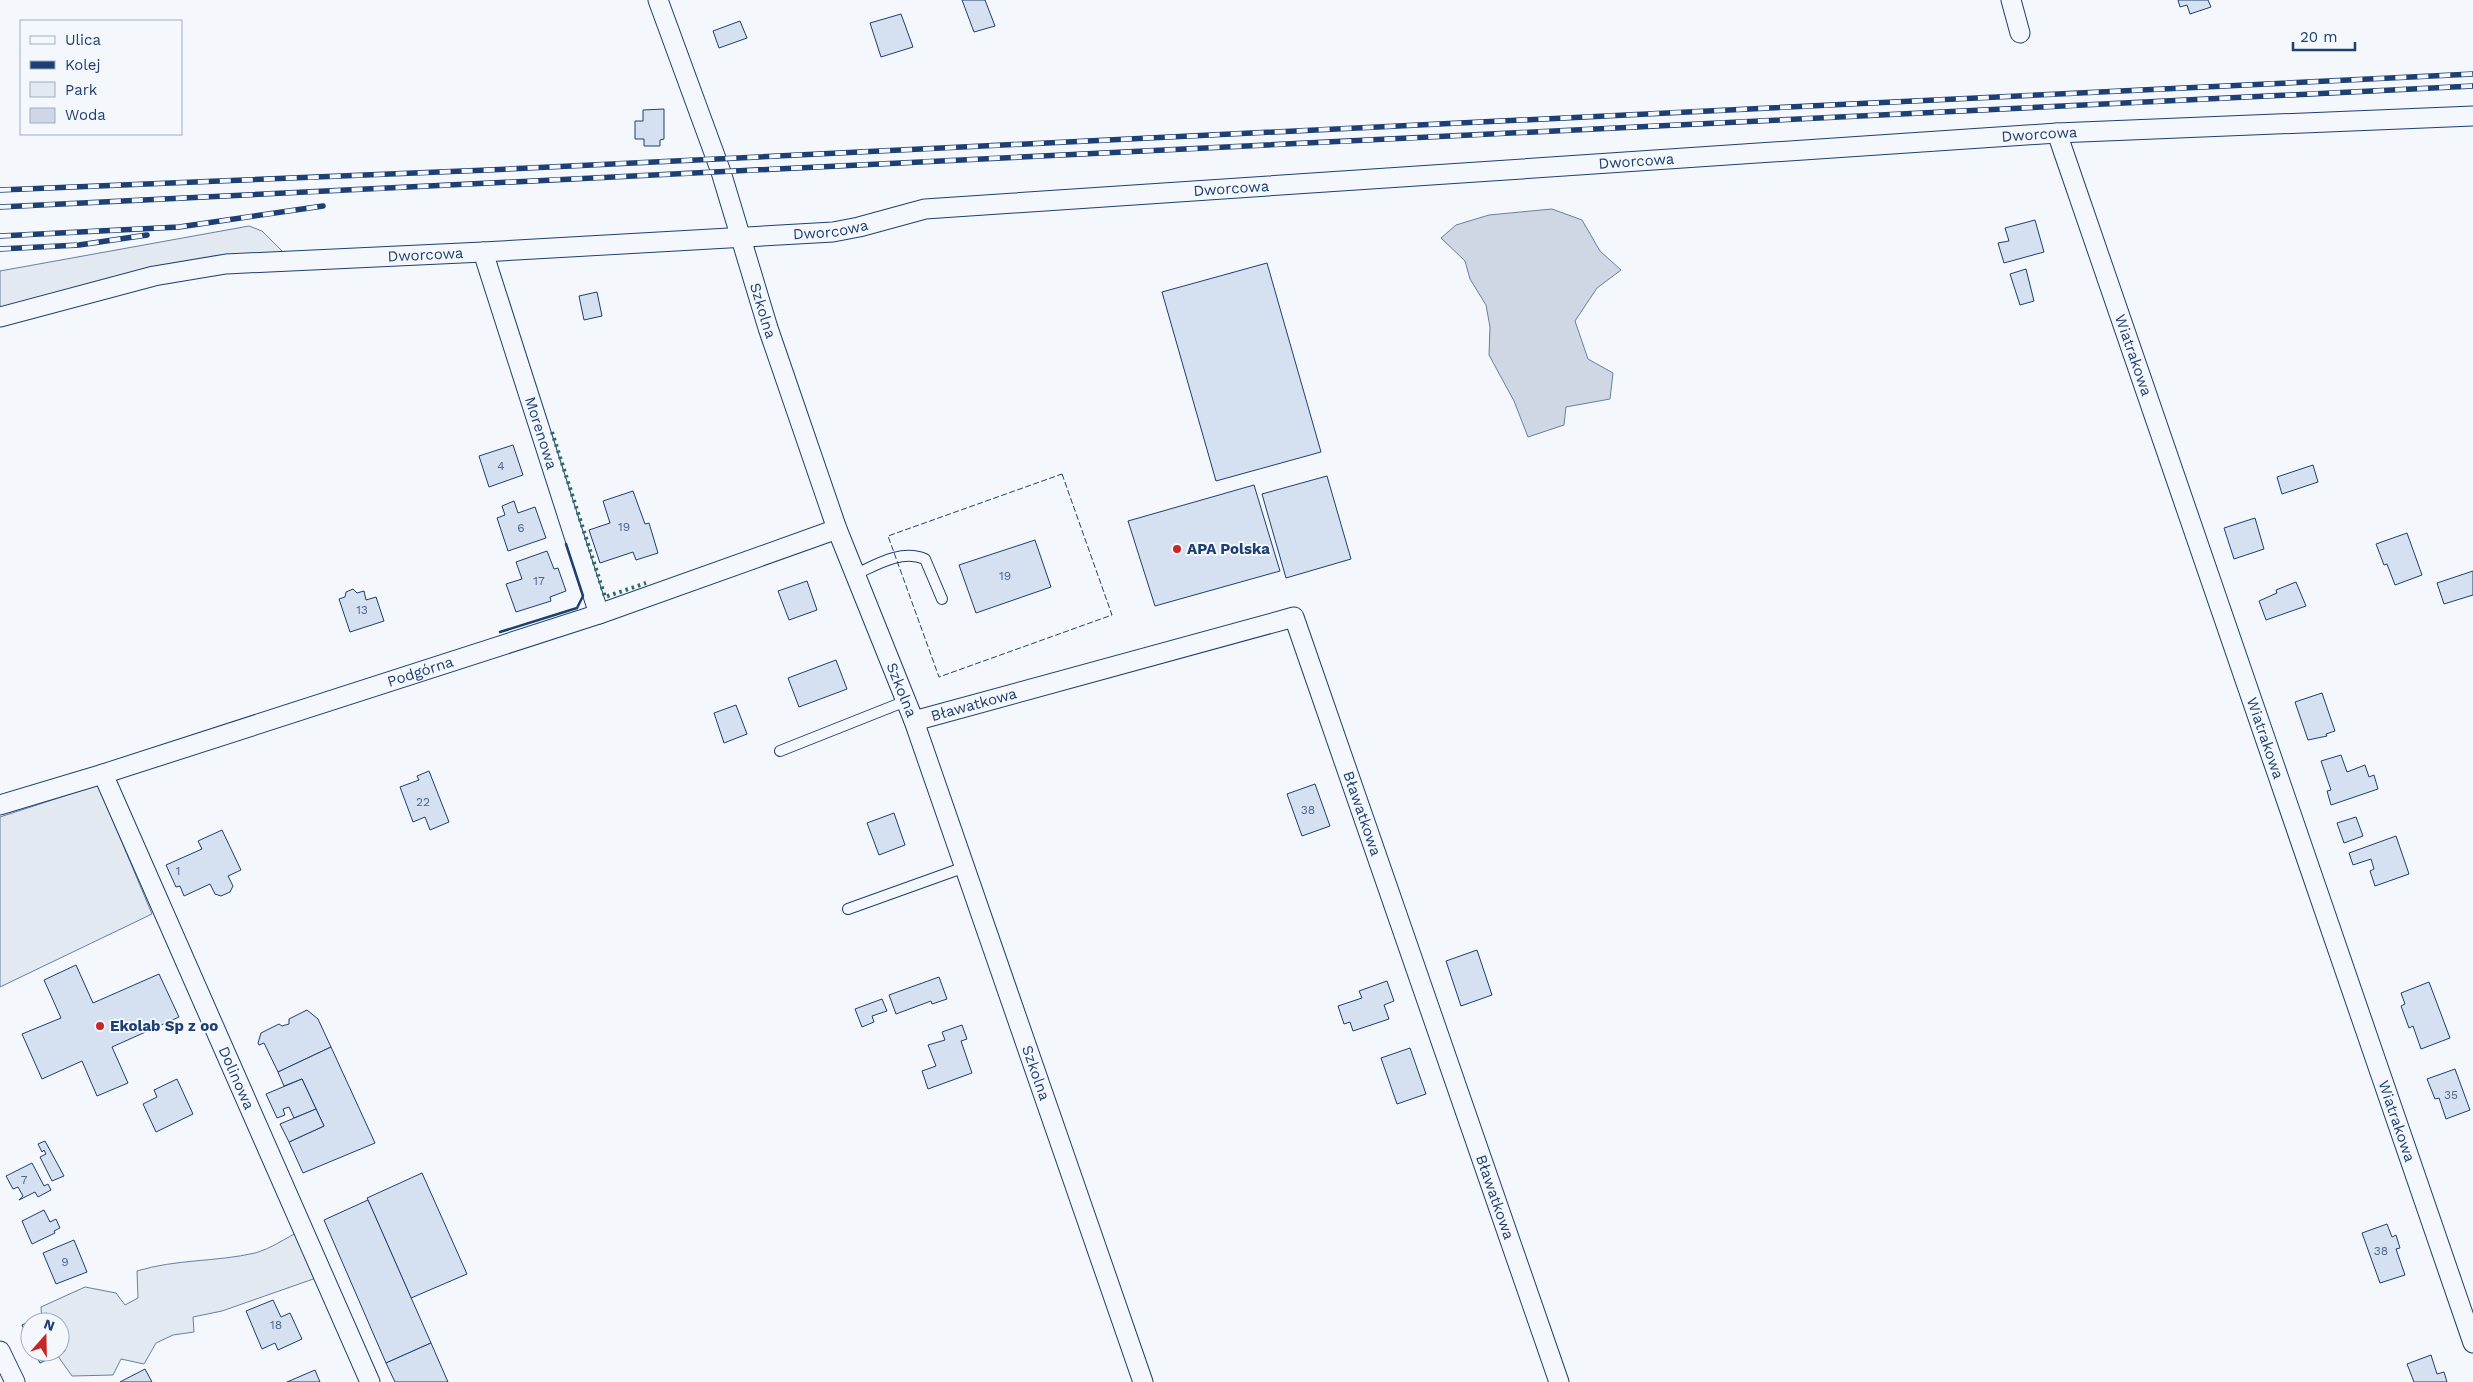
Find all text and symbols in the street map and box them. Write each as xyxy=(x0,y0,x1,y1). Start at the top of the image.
legend xyxy=(20,20,182,135)
scale bar xyxy=(2293,20,2356,52)
text: 20 m xyxy=(2300,28,2338,46)
text: Ulica xyxy=(65,31,102,49)
text: Kolej xyxy=(65,56,100,74)
text: Park xyxy=(65,81,98,99)
text: Woda xyxy=(65,106,106,124)
street label: Dworcowa xyxy=(2001,123,2078,146)
street label: Dworcowa xyxy=(1598,150,1675,173)
street label: Dworcowa xyxy=(1193,177,1270,200)
street label: Dworcowa xyxy=(792,216,871,243)
street label: Dworcowa xyxy=(387,244,464,265)
street label: Szkolna xyxy=(746,281,780,341)
street label: Wiatrakowa xyxy=(2111,312,2156,399)
street label: Morenowa xyxy=(521,394,561,472)
house number: 4 xyxy=(497,459,505,473)
house number: 19 xyxy=(618,520,630,534)
house number: 6 xyxy=(517,521,525,535)
place label: APA Polska xyxy=(1187,540,1270,558)
marker: APA Polska xyxy=(1171,543,1183,555)
house number: 19 xyxy=(999,569,1011,583)
house number: 17 xyxy=(533,574,545,588)
house number: 13 xyxy=(356,603,368,617)
street label: Podgórna xyxy=(385,652,456,691)
street label: Szkolna xyxy=(883,660,921,720)
street label: Bławatkowa xyxy=(929,684,1019,725)
street label: Wiatrakowa xyxy=(2243,695,2288,782)
street label: Bławatkowa xyxy=(1339,769,1385,859)
house number: 22 xyxy=(416,795,430,809)
house number: 38 xyxy=(1301,803,1315,817)
house number: 1 xyxy=(176,864,180,878)
place label: Ekolab Sp z oo xyxy=(110,1017,218,1035)
marker: Ekolab Sp z oo xyxy=(94,1020,106,1032)
street label: Szkolna xyxy=(1018,1043,1054,1103)
street label: Dolinowa xyxy=(215,1044,258,1113)
street label: Wiatrakowa xyxy=(2374,1078,2419,1165)
house number: 35 xyxy=(2444,1088,2458,1102)
street label: Bławatkowa xyxy=(1472,1152,1518,1242)
house number: 7 xyxy=(21,1173,28,1187)
house number: 38 xyxy=(2374,1244,2388,1258)
house number: 9 xyxy=(61,1255,69,1269)
north arrow xyxy=(20,1312,70,1362)
text: N xyxy=(42,1315,57,1334)
house number: 18 xyxy=(270,1318,282,1332)

